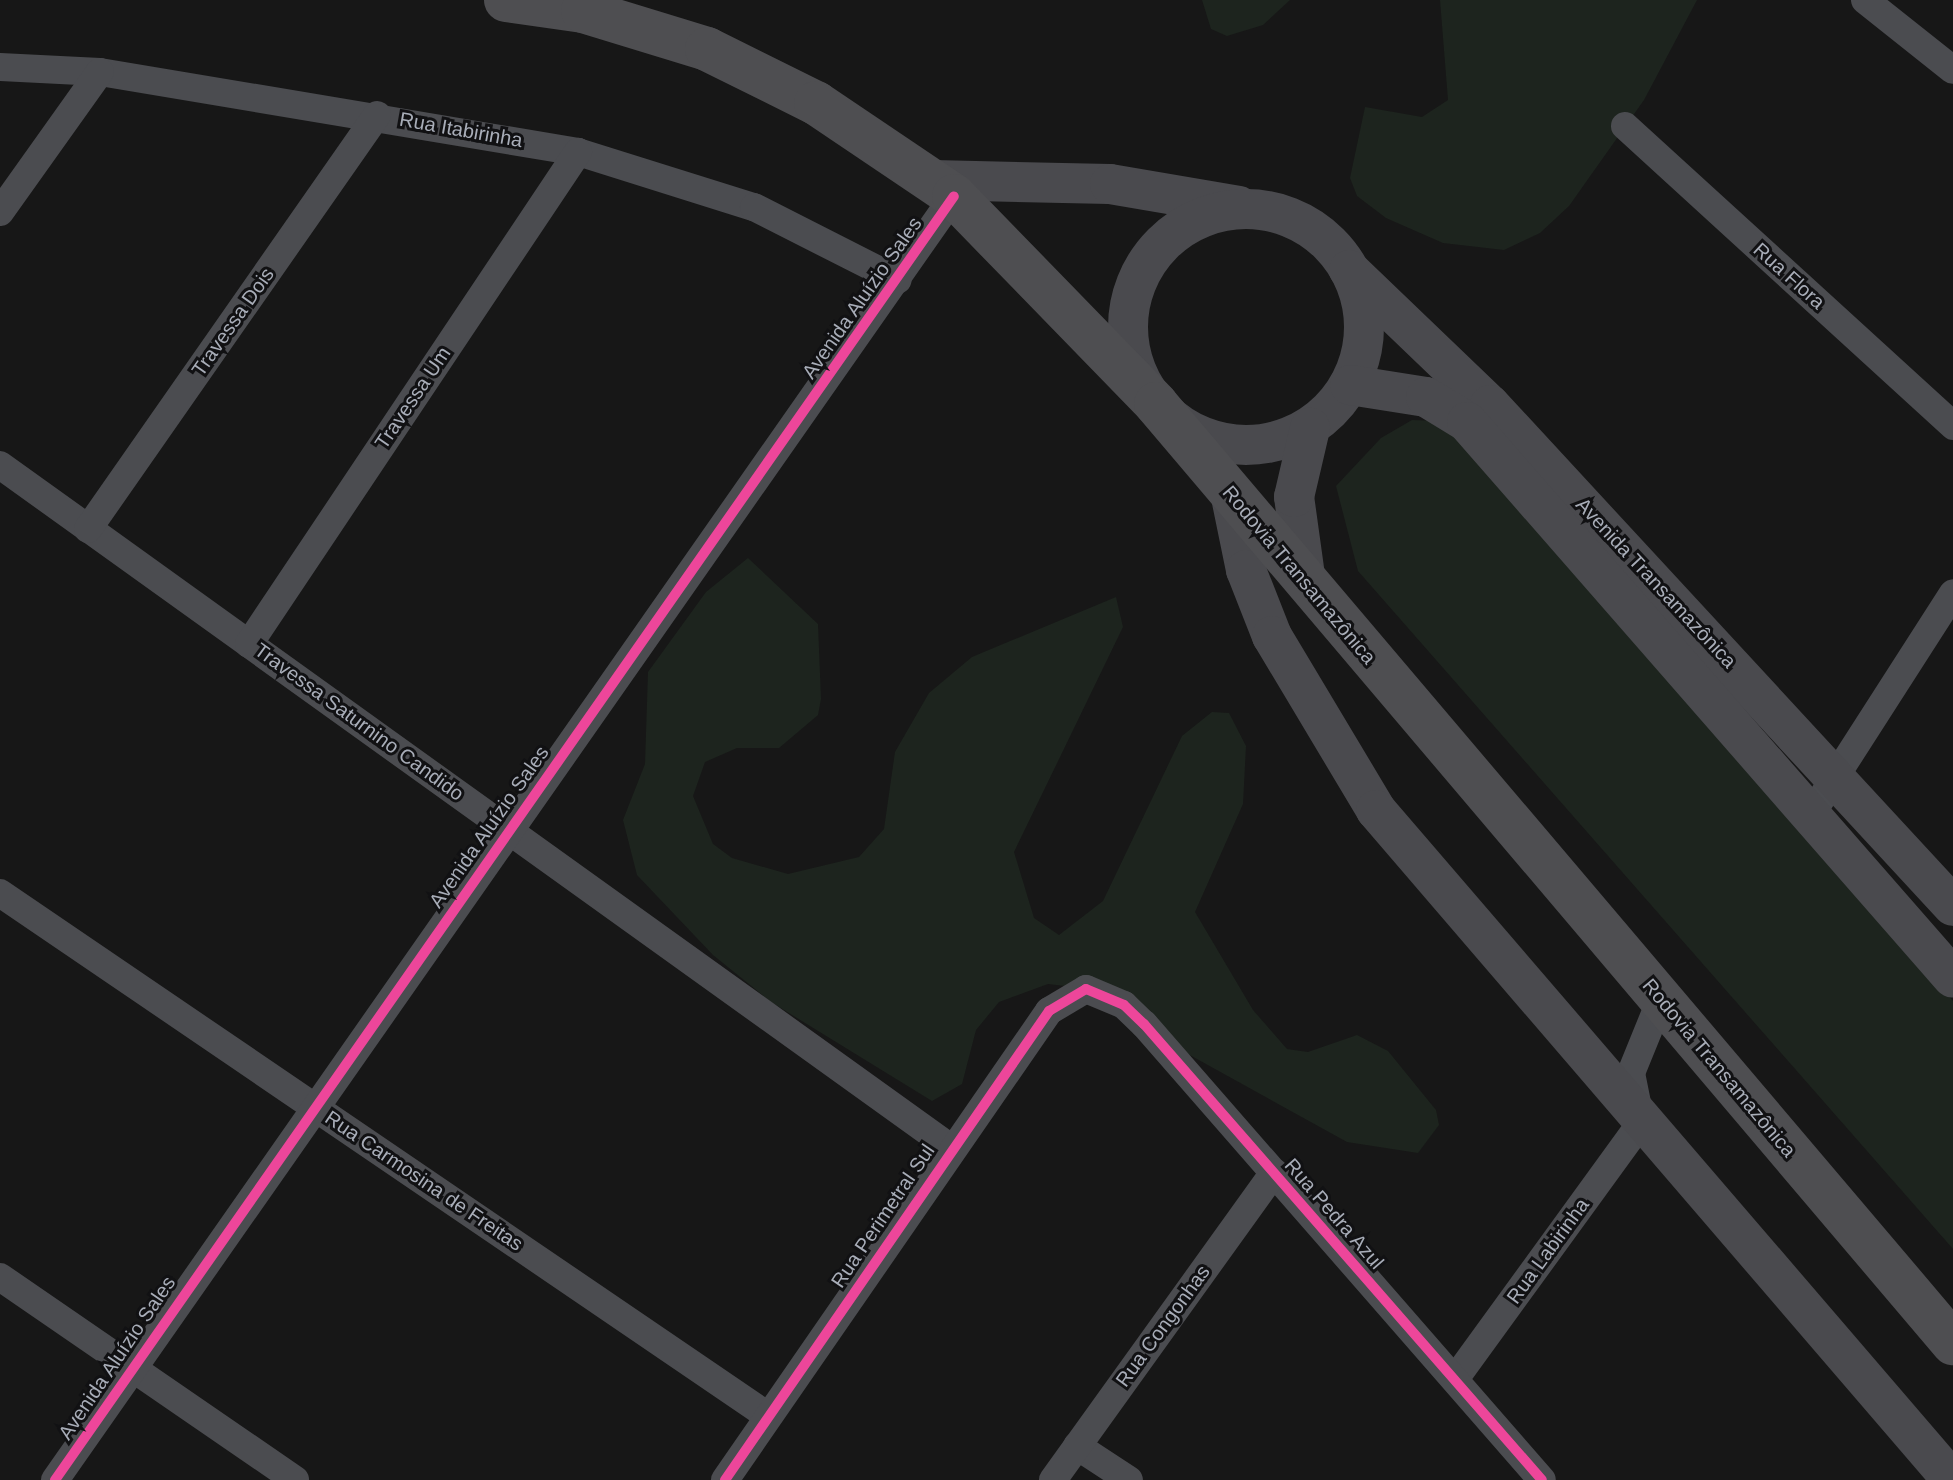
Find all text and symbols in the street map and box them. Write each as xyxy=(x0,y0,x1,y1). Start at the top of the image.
street label: Rua Itabirinha xyxy=(398,107,524,153)
street label: Avenida Aluízio Sales xyxy=(797,212,927,384)
street label: Rua Flora xyxy=(1748,238,1830,314)
street label: Travessa Dois xyxy=(187,263,279,381)
street label: Travessa Um xyxy=(370,342,456,454)
street label: Rodovia Transamazônica xyxy=(1217,481,1381,669)
street label: Avenida Transamazônica xyxy=(1571,493,1741,673)
street label: Travessa Saturnino Candido xyxy=(250,638,468,806)
street label: Avenida Aluízio Sales xyxy=(424,741,554,913)
street label: Rodovia Transamazônica xyxy=(1637,974,1801,1162)
street label: Rua Carmosina de Freitas xyxy=(321,1106,527,1256)
street label: Rua Perimetral Sul xyxy=(826,1140,940,1292)
street label: Rua Pedra Azul xyxy=(1279,1153,1389,1275)
street label: Rua Labirinha xyxy=(1502,1194,1594,1308)
street label: Rua Congonhas xyxy=(1111,1260,1215,1392)
street label: Avenida Aluízio Sales xyxy=(53,1271,181,1445)

